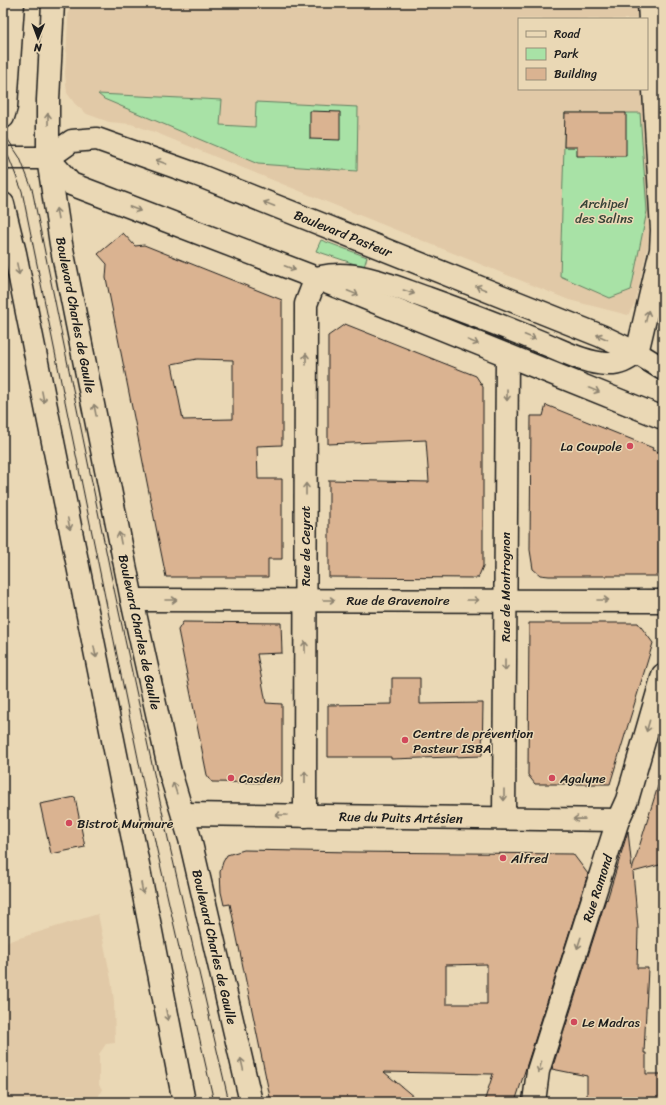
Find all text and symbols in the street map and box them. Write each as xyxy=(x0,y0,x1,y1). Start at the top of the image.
north arrow xyxy=(18,18,58,58)
legend xyxy=(518,18,648,90)
text: Road xyxy=(554,23,581,45)
text: N xyxy=(33,38,43,57)
text: Park xyxy=(554,43,579,65)
text: Building xyxy=(554,63,597,85)
one-way arrow xyxy=(44,113,52,126)
one-way arrow xyxy=(156,158,168,166)
park label: Archipel des Salins xyxy=(575,192,633,230)
one-way arrow xyxy=(264,200,276,208)
street label: Boulevard Pasteur xyxy=(290,203,396,264)
one-way arrow xyxy=(129,205,141,213)
one-way arrow xyxy=(53,208,61,221)
street label: Boulevard Charles de Gaulle xyxy=(49,235,102,395)
one-way arrow xyxy=(14,262,22,275)
one-way arrow xyxy=(283,264,295,272)
one-way arrow xyxy=(476,284,488,292)
one-way arrow xyxy=(346,289,358,297)
one-way arrow xyxy=(402,289,415,296)
one-way arrow xyxy=(643,309,651,322)
one-way arrow xyxy=(596,333,608,340)
one-way arrow xyxy=(524,334,536,342)
one-way arrow xyxy=(467,338,479,346)
one-way arrow xyxy=(302,353,310,366)
one-way arrow xyxy=(587,387,599,395)
one-way arrow xyxy=(503,388,511,401)
one-way arrow xyxy=(39,390,47,403)
one-way arrow xyxy=(90,404,98,417)
place label: La Coupole xyxy=(561,435,622,458)
marker: La Coupole xyxy=(625,441,635,451)
one-way arrow xyxy=(302,483,310,496)
street label: Rue de Ceyrat xyxy=(294,505,317,586)
one-way arrow xyxy=(65,517,73,530)
one-way arrow xyxy=(116,532,124,545)
street label: Rue de Montrognon xyxy=(494,532,517,642)
street label: Boulevard Charles de Gaulle xyxy=(112,552,167,712)
street label: Rue de Gravenoire xyxy=(346,589,450,612)
one-way arrow xyxy=(164,596,177,604)
one-way arrow xyxy=(322,596,335,604)
one-way arrow xyxy=(466,596,479,604)
one-way arrow xyxy=(596,596,609,604)
one-way arrow xyxy=(301,641,309,654)
one-way arrow xyxy=(91,645,99,658)
one-way arrow xyxy=(501,658,509,671)
one-way arrow xyxy=(644,719,651,732)
place label: Centre de prévention Pasteur ISBA xyxy=(413,722,533,760)
marker: Centre de prévention Pasteur ISBA xyxy=(400,735,410,745)
place label: Casden xyxy=(239,767,280,790)
place label: Agalyne xyxy=(559,767,606,790)
one-way arrow xyxy=(301,771,309,784)
marker: Casden xyxy=(226,773,236,783)
marker: Agalyne xyxy=(547,773,557,783)
one-way arrow xyxy=(171,782,178,795)
one-way arrow xyxy=(500,788,508,801)
street label: Rue du Puits Artésien xyxy=(339,805,463,830)
one-way arrow xyxy=(275,811,288,819)
place label: Bistrot Murmure xyxy=(77,812,174,835)
one-way arrow xyxy=(573,815,586,823)
marker: Bistrot Murmure xyxy=(64,818,74,828)
place label: Alfred xyxy=(510,847,549,870)
street label: Rue Ramond xyxy=(576,850,620,925)
marker: Alfred xyxy=(498,853,508,863)
street label: Boulevard Charles de Gaulle xyxy=(185,867,244,1027)
one-way arrow xyxy=(139,881,147,894)
one-way arrow xyxy=(575,937,582,950)
one-way arrow xyxy=(163,1009,171,1022)
place label: Le Madras xyxy=(582,1011,640,1034)
marker: Le Madras xyxy=(569,1017,579,1027)
one-way arrow xyxy=(237,1058,245,1071)
one-way arrow xyxy=(535,1060,543,1073)

